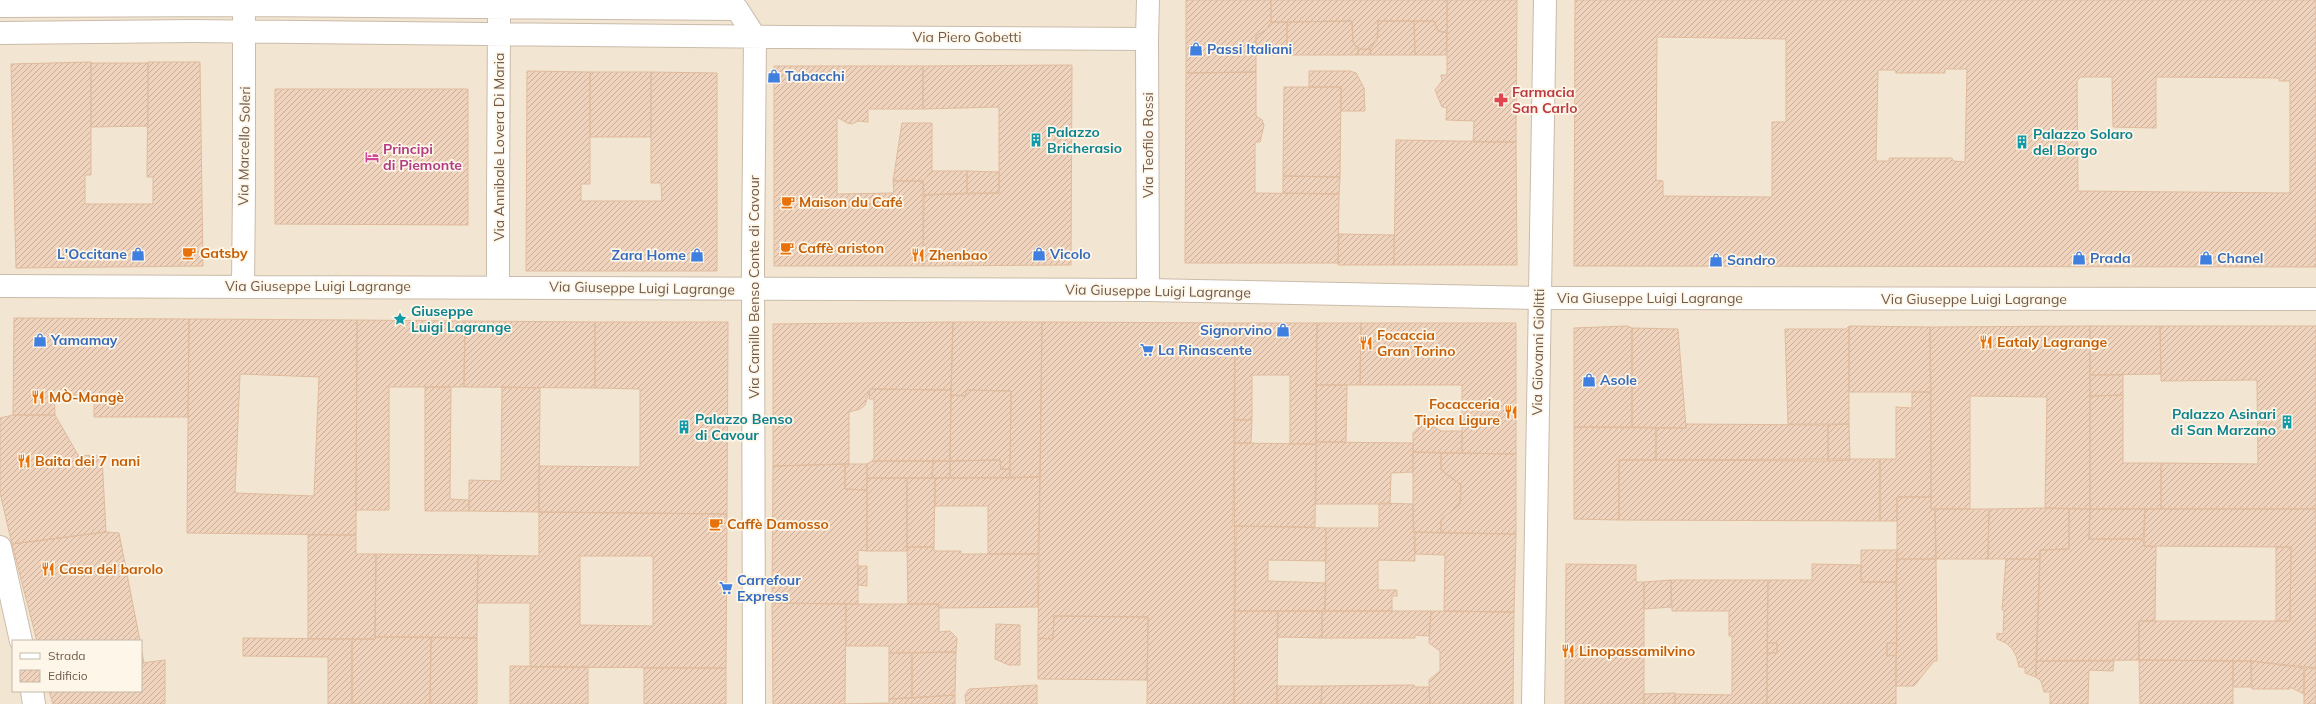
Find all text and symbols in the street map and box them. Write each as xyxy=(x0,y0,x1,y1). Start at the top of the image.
street label: Via Piero Gobetti xyxy=(912,28,1022,46)
place label: Passi Italiani xyxy=(1207,40,1292,58)
shop icon: Passi Italiani xyxy=(1188,41,1204,57)
street label: Via Annibale Lovera Di Maria xyxy=(490,53,508,241)
place label: Tabacchi xyxy=(785,67,845,85)
shop icon: Tabacchi xyxy=(766,68,782,84)
place label: Farmacia San Carlo xyxy=(1512,83,1577,117)
street label: Via Marcello Soleri xyxy=(234,86,254,206)
street label: Via Teofilo Rossi xyxy=(1139,92,1157,198)
pharmacy icon: Farmacia San Carlo xyxy=(1493,92,1509,108)
place label: Palazzo Bricherasio xyxy=(1047,123,1122,157)
place label: Palazzo Solaro del Borgo xyxy=(2033,125,2133,159)
building icon: Palazzo Bricherasio xyxy=(1028,132,1044,148)
building icon: Palazzo Solaro del Borgo xyxy=(2014,134,2030,150)
place label: Principi di Piemonte xyxy=(383,140,462,174)
hotel icon: Principi di Piemonte xyxy=(364,149,380,165)
street label: Via Camillo Benso Conte di Cavour xyxy=(745,174,763,399)
place label: Maison du Café xyxy=(799,193,903,211)
cafe icon: Maison du Café xyxy=(780,194,796,210)
place label: Caffè ariston xyxy=(798,239,884,257)
cafe icon: Caffè ariston xyxy=(779,240,795,256)
place label: Gatsby xyxy=(200,244,248,262)
place label: L'Occitane xyxy=(57,245,127,263)
cafe icon: Gatsby xyxy=(181,245,197,261)
place label: Vicolo xyxy=(1049,245,1091,263)
shop icon: L'Occitane xyxy=(130,246,146,262)
place label: Zara Home xyxy=(612,246,686,264)
place label: Zhenbao xyxy=(929,246,988,264)
shop icon: Vicolo xyxy=(1031,246,1047,262)
shop icon: Zara Home xyxy=(689,247,705,263)
restaurant icon: Zhenbao xyxy=(910,247,926,263)
place label: Prada xyxy=(2090,249,2131,267)
place label: Chanel xyxy=(2217,249,2263,267)
shop icon: Prada xyxy=(2071,250,2087,266)
shop icon: Chanel xyxy=(2198,250,2214,266)
place label: Sandro xyxy=(1727,251,1776,269)
shop icon: Sandro xyxy=(1708,252,1724,268)
street label: Via Giuseppe Luigi Lagrange xyxy=(225,277,411,295)
street label: Via Giuseppe Luigi Lagrange xyxy=(549,277,735,299)
street label: Via Giuseppe Luigi Lagrange xyxy=(1065,280,1251,302)
street label: Via Giovanni Giolitti xyxy=(1528,288,1548,416)
street label: Via Giuseppe Luigi Lagrange xyxy=(1557,289,1743,307)
street label: Via Giuseppe Luigi Lagrange xyxy=(1881,290,2067,308)
place label: Giuseppe Luigi Lagrange xyxy=(411,302,511,336)
place icon: Giuseppe Luigi Lagrange xyxy=(392,311,408,327)
place label: Signorvino xyxy=(1200,321,1272,339)
shop icon: Signorvino xyxy=(1275,322,1291,338)
place label: Focaccia Gran Torino xyxy=(1377,326,1456,360)
place label: Yamamay xyxy=(50,331,118,349)
shop icon: Yamamay xyxy=(32,332,48,348)
place label: Eataly Lagrange xyxy=(1997,333,2108,351)
restaurant icon: Eataly Lagrange xyxy=(1978,334,1994,350)
restaurant icon: Focaccia Gran Torino xyxy=(1358,335,1374,351)
place label: La Rinascente xyxy=(1158,341,1252,359)
supermarket icon: La Rinascente xyxy=(1139,342,1155,358)
place label: Asole xyxy=(1600,371,1637,389)
shop icon: Asole xyxy=(1581,372,1597,388)
place label: MÒ-Mangè xyxy=(49,388,124,406)
restaurant icon: MÒ-Mangè xyxy=(30,389,46,405)
place label: Focacceria Tipica Ligure xyxy=(1414,395,1500,429)
restaurant icon: Focacceria Tipica Ligure xyxy=(1503,404,1519,420)
place label: Palazzo Asinari di San Marzano xyxy=(2171,405,2276,439)
place label: Palazzo Benso di Cavour xyxy=(695,410,793,444)
building icon: Palazzo Asinari di San Marzano xyxy=(2279,414,2295,430)
building icon: Palazzo Benso di Cavour xyxy=(676,419,692,435)
place label: Baita dei 7 nani xyxy=(35,452,140,470)
restaurant icon: Baita dei 7 nani xyxy=(16,453,32,469)
place label: Caffè Damosso xyxy=(727,515,829,533)
cafe icon: Caffè Damosso xyxy=(708,516,724,532)
place label: Casa del barolo xyxy=(59,560,163,578)
restaurant icon: Casa del barolo xyxy=(40,561,56,577)
place label: Carrefour Express xyxy=(737,571,801,605)
supermarket icon: Carrefour Express xyxy=(718,580,734,596)
legend xyxy=(12,640,142,692)
place label: Linopassamilvino xyxy=(1579,642,1695,660)
restaurant icon: Linopassamilvino xyxy=(1560,643,1576,659)
text: Strada xyxy=(48,648,86,663)
text: Edificio xyxy=(48,668,88,683)

